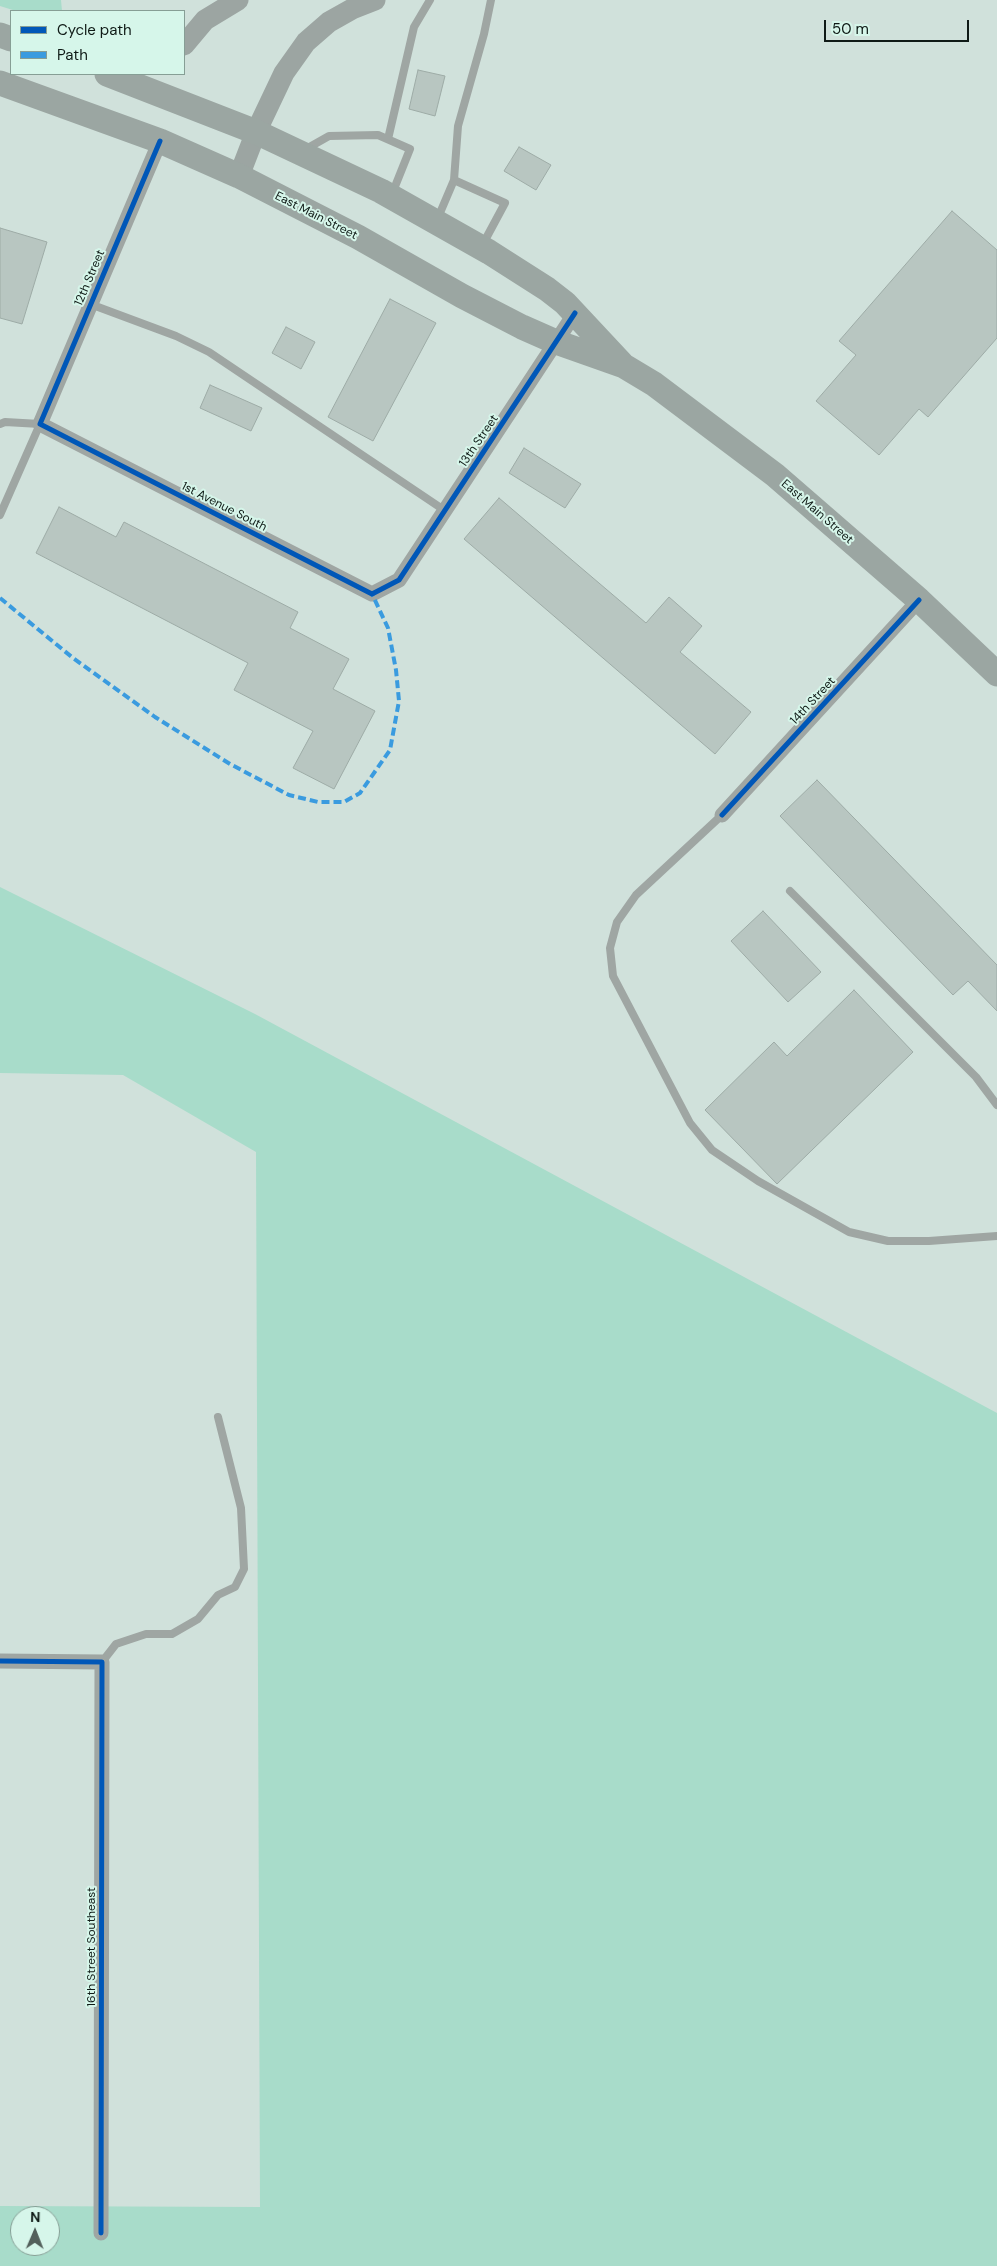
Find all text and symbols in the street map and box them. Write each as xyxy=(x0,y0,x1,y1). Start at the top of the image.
legend xyxy=(10,10,185,75)
scale bar xyxy=(827,10,972,42)
text: 50 m xyxy=(832,19,869,39)
text: Cycle path xyxy=(57,20,132,40)
text: Path xyxy=(57,45,88,65)
street label: East Main Street xyxy=(272,189,360,243)
street label: 12th Street xyxy=(72,248,108,308)
street label: 13th Street xyxy=(456,412,502,470)
street label: East Main Street xyxy=(778,477,856,547)
street label: 1st Avenue South xyxy=(179,479,269,535)
street label: 14th Street xyxy=(787,674,839,728)
street label: 16th Street Southeast xyxy=(85,1887,99,2007)
north arrow xyxy=(10,2206,60,2256)
text: N xyxy=(30,2208,41,2226)

